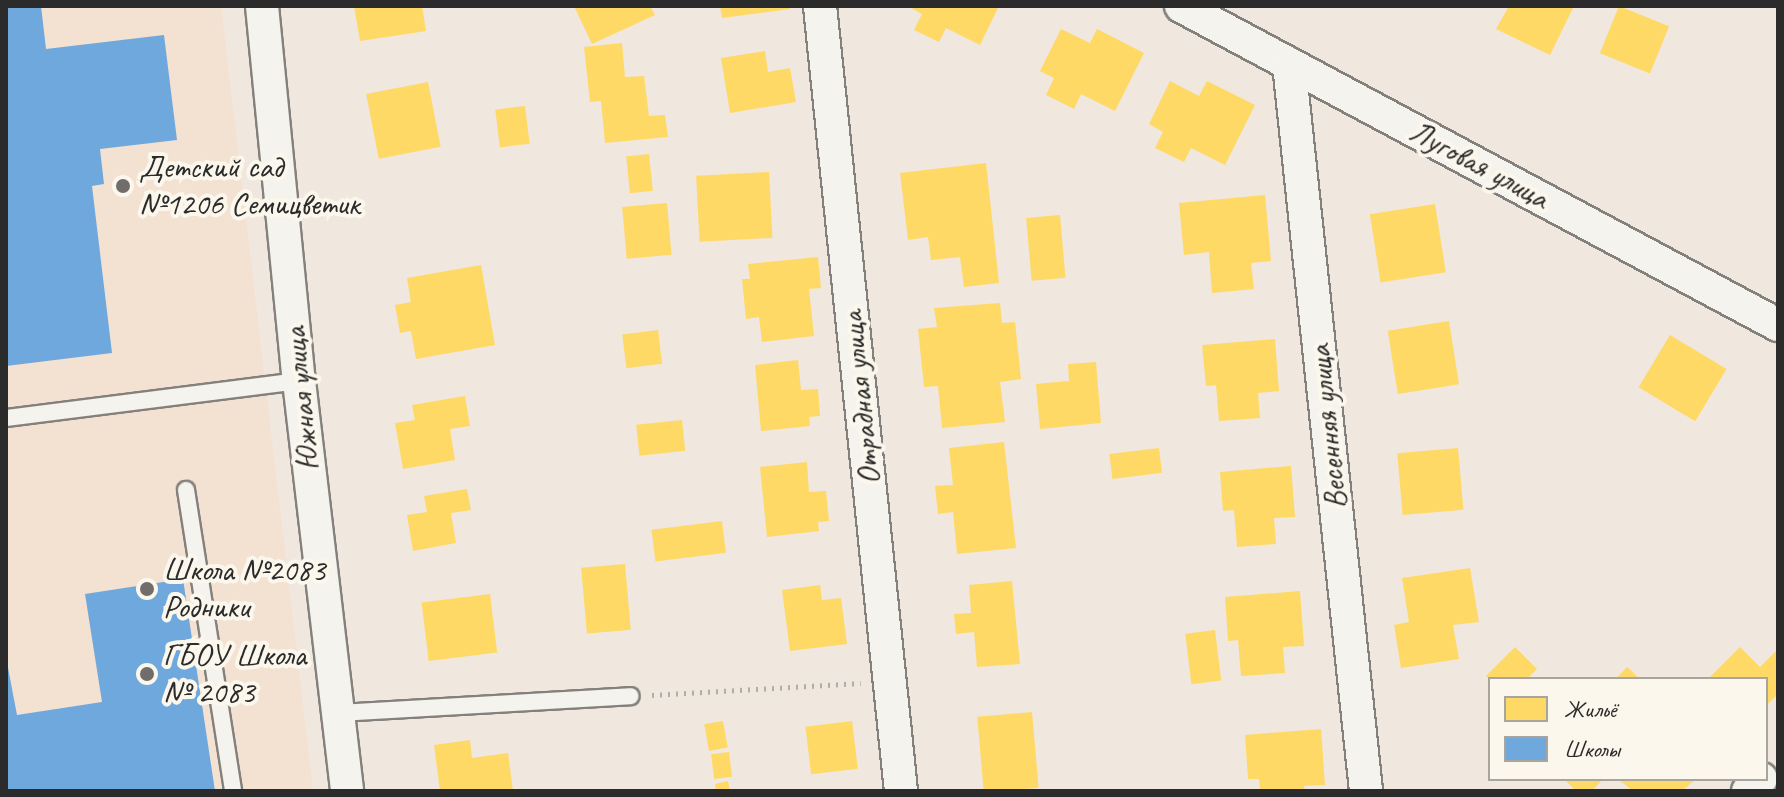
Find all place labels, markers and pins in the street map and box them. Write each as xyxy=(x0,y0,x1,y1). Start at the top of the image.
place label: Детский сад №1206 Семицветик xyxy=(139,149,360,224)
marker: Детский сад №1206 Семицветик xyxy=(114,177,132,195)
place label: Школа №2083 Родники xyxy=(163,552,325,627)
marker: Школа №2083 Родники xyxy=(138,580,156,598)
place label: ГБОУ Школа № 2083 xyxy=(163,637,306,712)
marker: ГБОУ Школа № 2083 xyxy=(138,665,156,683)

